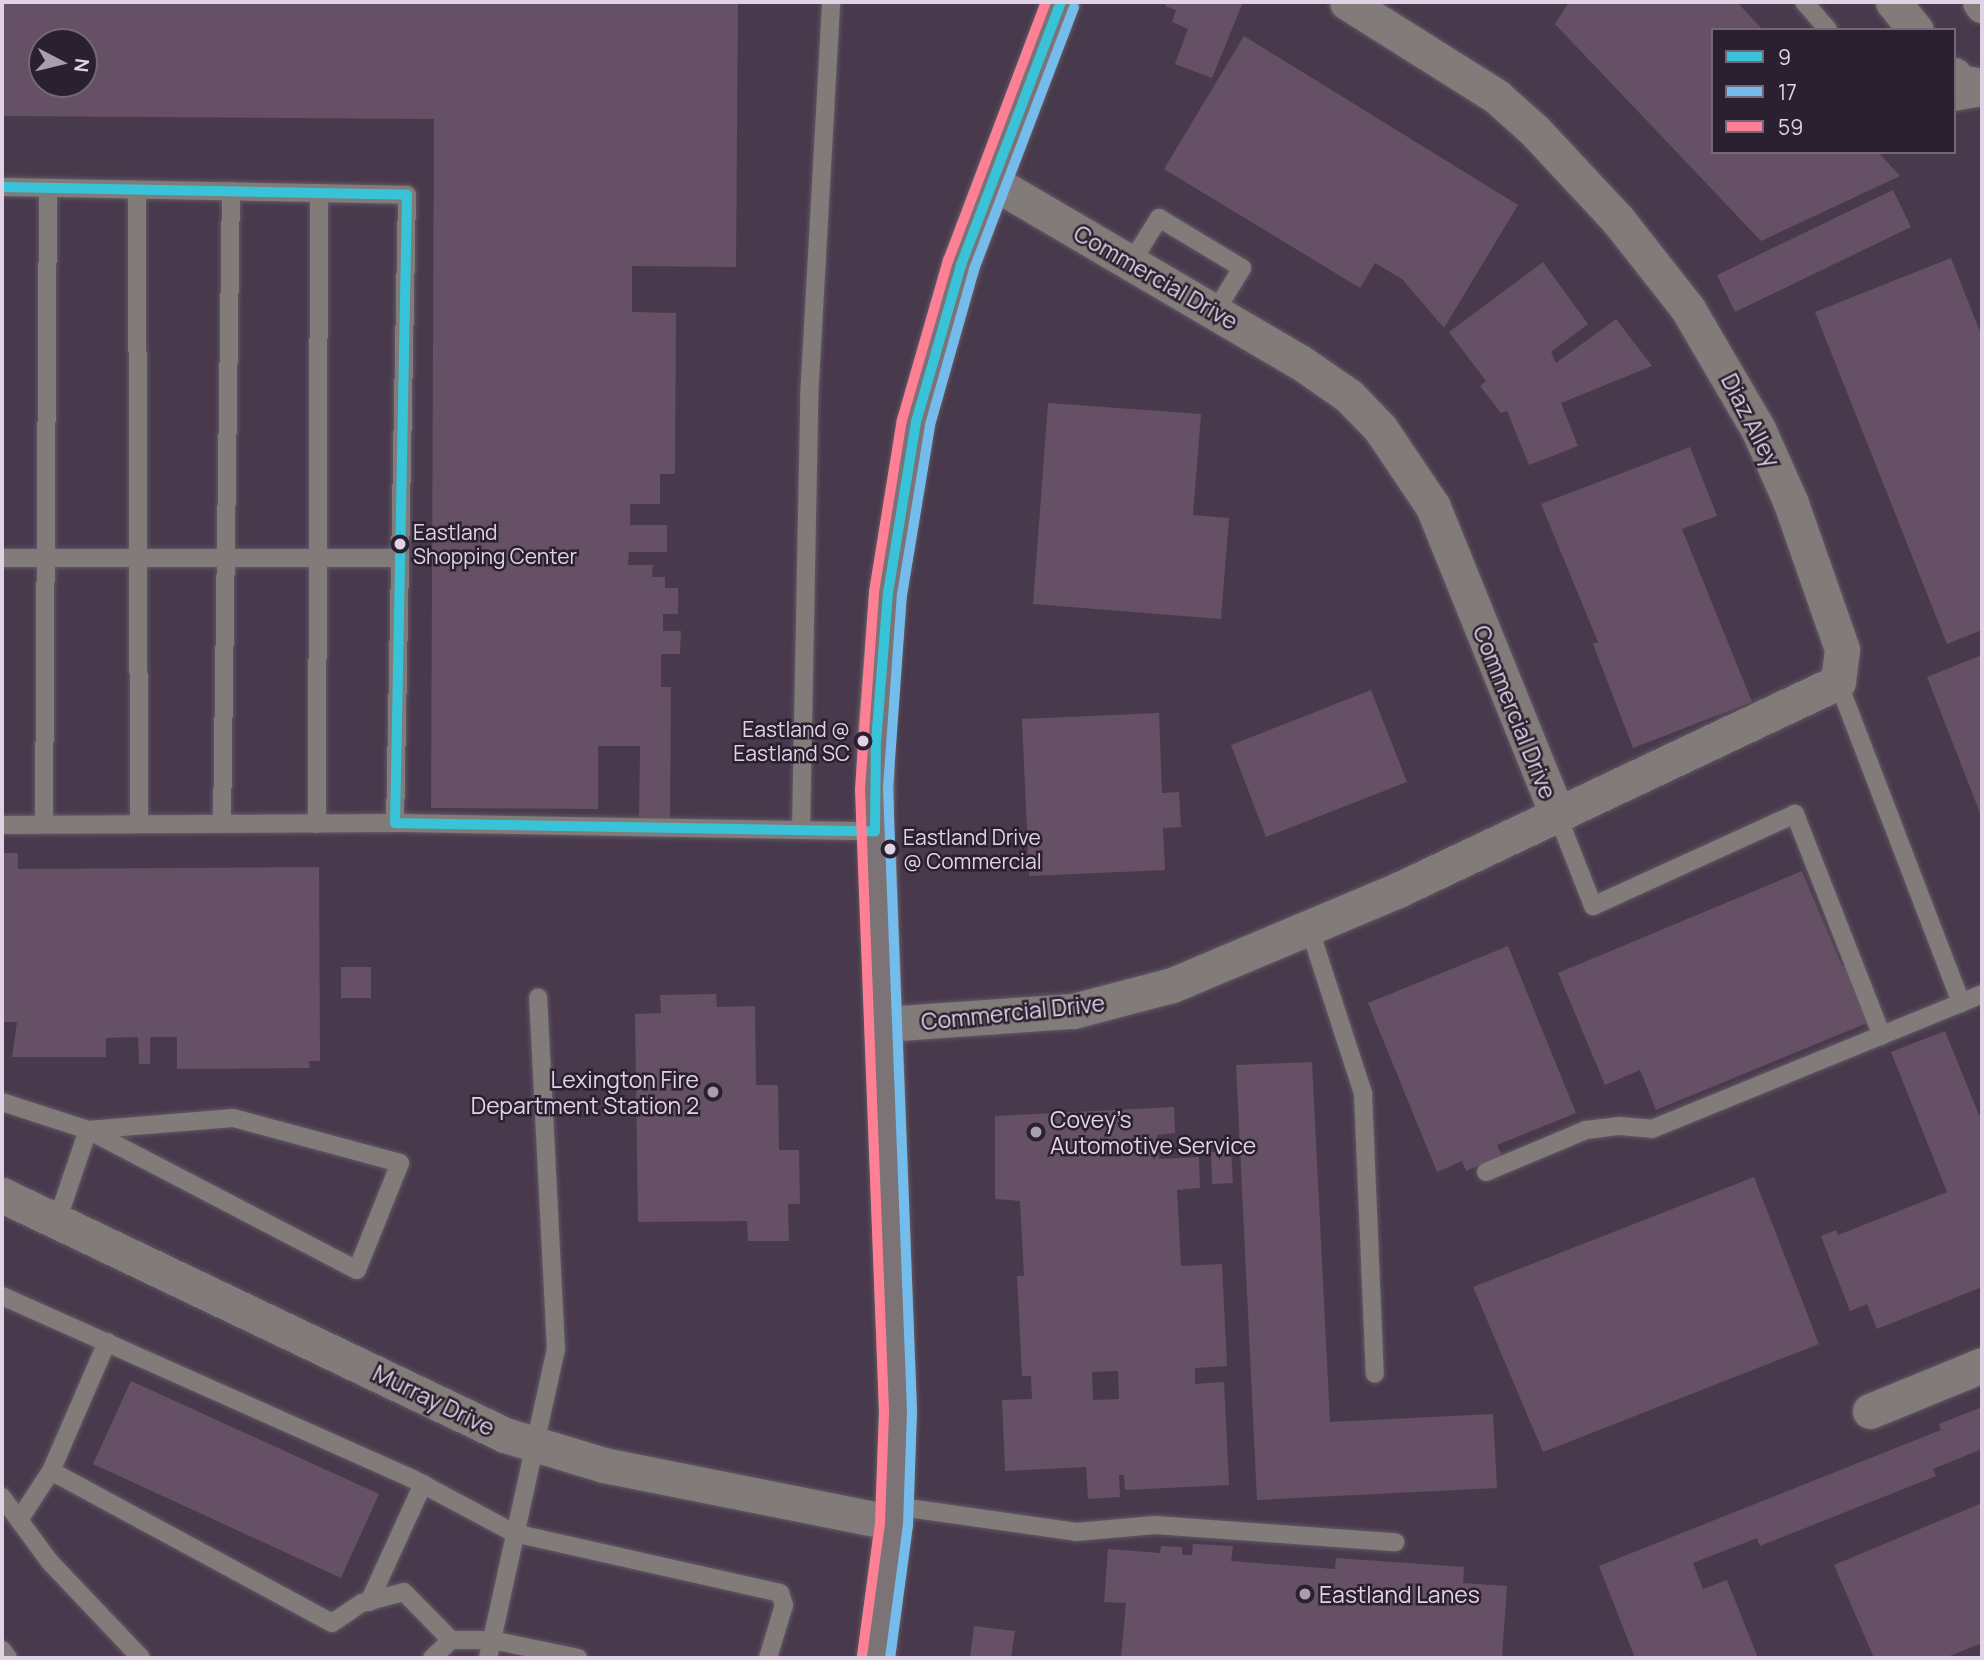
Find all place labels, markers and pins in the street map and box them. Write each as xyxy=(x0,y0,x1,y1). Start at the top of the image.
place label: Eastland Shopping Center xyxy=(413,519,577,569)
marker: Eastland Shopping Center xyxy=(393,537,407,551)
place label: Eastland @ Eastland SC xyxy=(733,716,850,766)
marker: Eastland @ Eastland SC xyxy=(856,734,870,748)
place label: Eastland Drive @ Commercial xyxy=(903,824,1042,874)
marker: Eastland Drive @ Commercial xyxy=(883,842,897,856)
place label: Lexington Fire Department Station 2 xyxy=(471,1065,699,1119)
marker: Lexington Fire Department Station 2 xyxy=(705,1084,721,1100)
place label: Covey’s Automotive Service xyxy=(1050,1105,1256,1159)
marker: Covey’s Automotive Service xyxy=(1028,1124,1044,1140)
place label: Eastland Lanes xyxy=(1319,1580,1480,1608)
marker: Eastland Lanes xyxy=(1297,1586,1313,1602)

